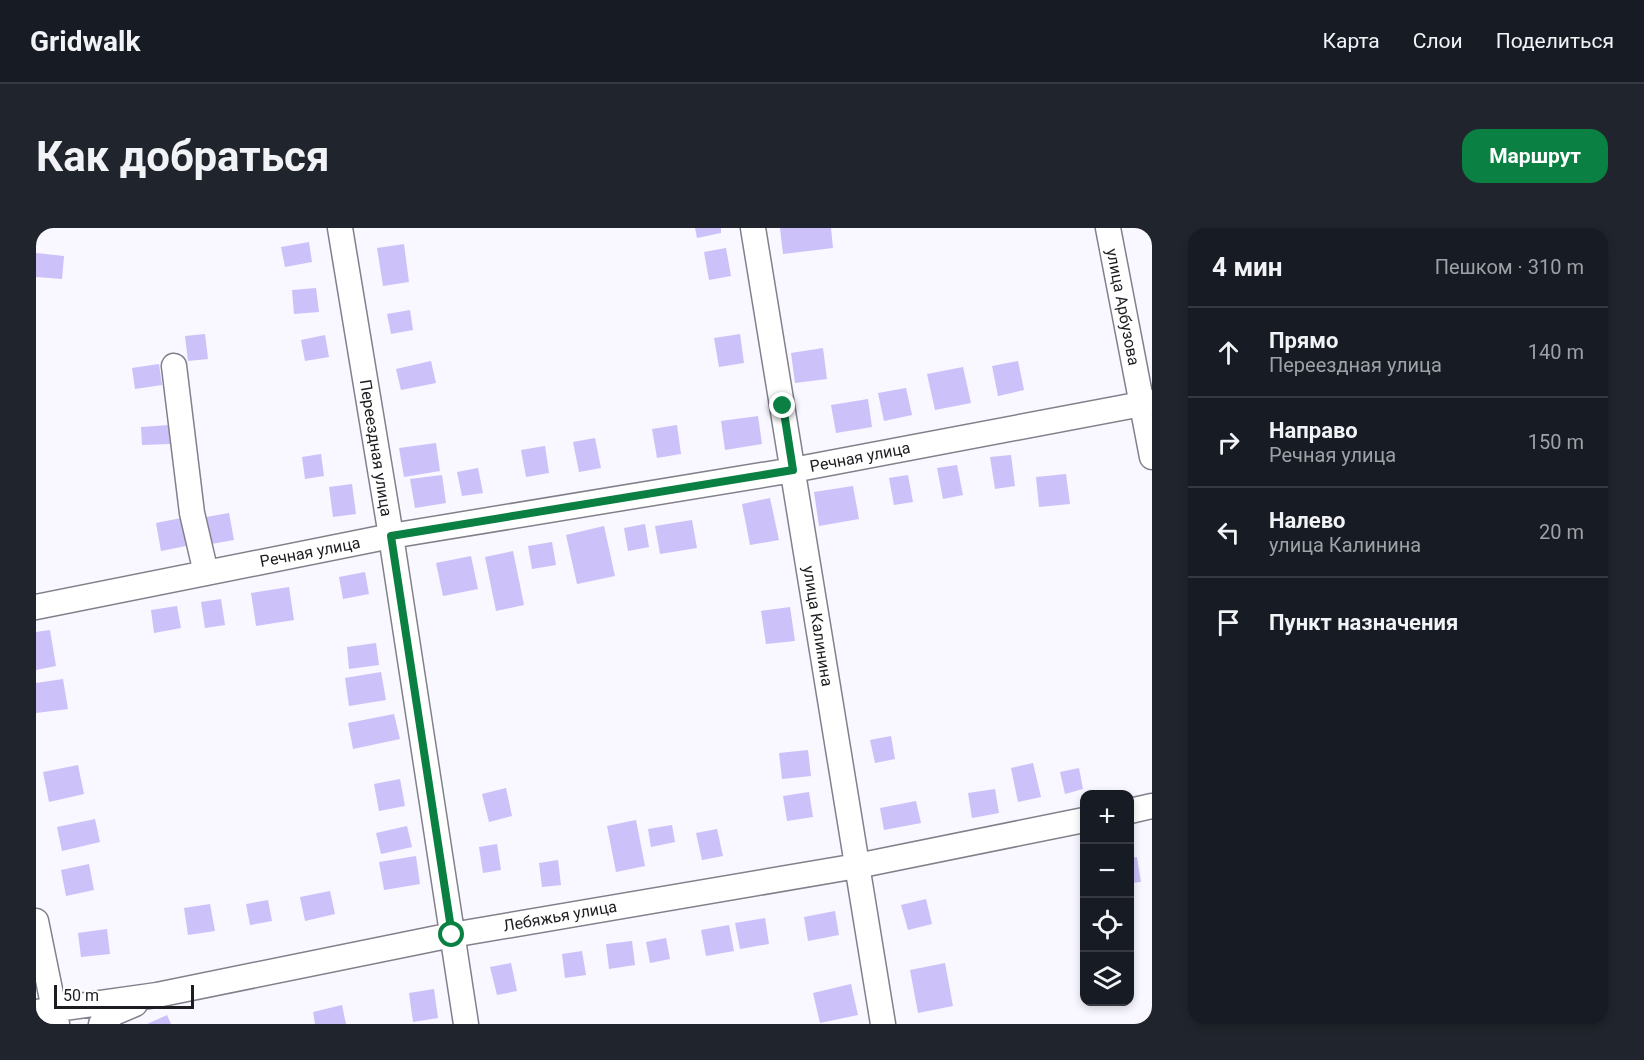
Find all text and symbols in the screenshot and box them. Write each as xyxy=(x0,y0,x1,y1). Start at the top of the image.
text: Gridwalk xyxy=(30,25,140,58)
text: Карта xyxy=(1323,29,1380,53)
text: Слои xyxy=(1413,29,1463,53)
text: Поделиться xyxy=(1496,29,1614,53)
button: Маршрут xyxy=(1462,129,1608,183)
text: Как добраться xyxy=(36,132,330,181)
street label: улица Арбузова xyxy=(1102,247,1144,367)
text: 4 мин xyxy=(1212,252,1283,282)
text: Пешком · 310 m xyxy=(1435,255,1584,279)
text: Прямо xyxy=(1269,328,1338,353)
icon: ahead xyxy=(1212,336,1245,369)
text: 140 m xyxy=(1528,340,1584,364)
text: Переездная улица xyxy=(1269,353,1442,377)
street label: Переездная улица xyxy=(356,378,396,518)
route end xyxy=(769,392,795,418)
text: Направо xyxy=(1269,418,1358,443)
icon: right xyxy=(1212,426,1245,459)
text: 150 m xyxy=(1528,430,1584,454)
street label: Речная улица xyxy=(808,438,912,476)
text: Речная улица xyxy=(1269,443,1396,467)
text: Налево xyxy=(1269,508,1346,533)
icon: left xyxy=(1212,516,1245,549)
text: 20 m xyxy=(1539,520,1584,544)
street label: Речная улица xyxy=(258,533,362,571)
text: улица Калинина xyxy=(1269,533,1421,557)
street label: улица Калинина xyxy=(799,564,837,688)
icon: arrive xyxy=(1212,606,1245,639)
text: Пункт назначения xyxy=(1269,610,1458,635)
map controls xyxy=(1080,790,1134,1006)
button: + xyxy=(1080,790,1134,844)
button: − xyxy=(1080,844,1134,898)
street label: Лебяжья улица xyxy=(502,897,618,935)
button: locate xyxy=(1080,898,1134,952)
route start xyxy=(438,921,464,947)
button: layers xyxy=(1080,952,1134,1006)
scale bar xyxy=(54,982,194,1010)
text: 50 m xyxy=(63,986,99,1005)

